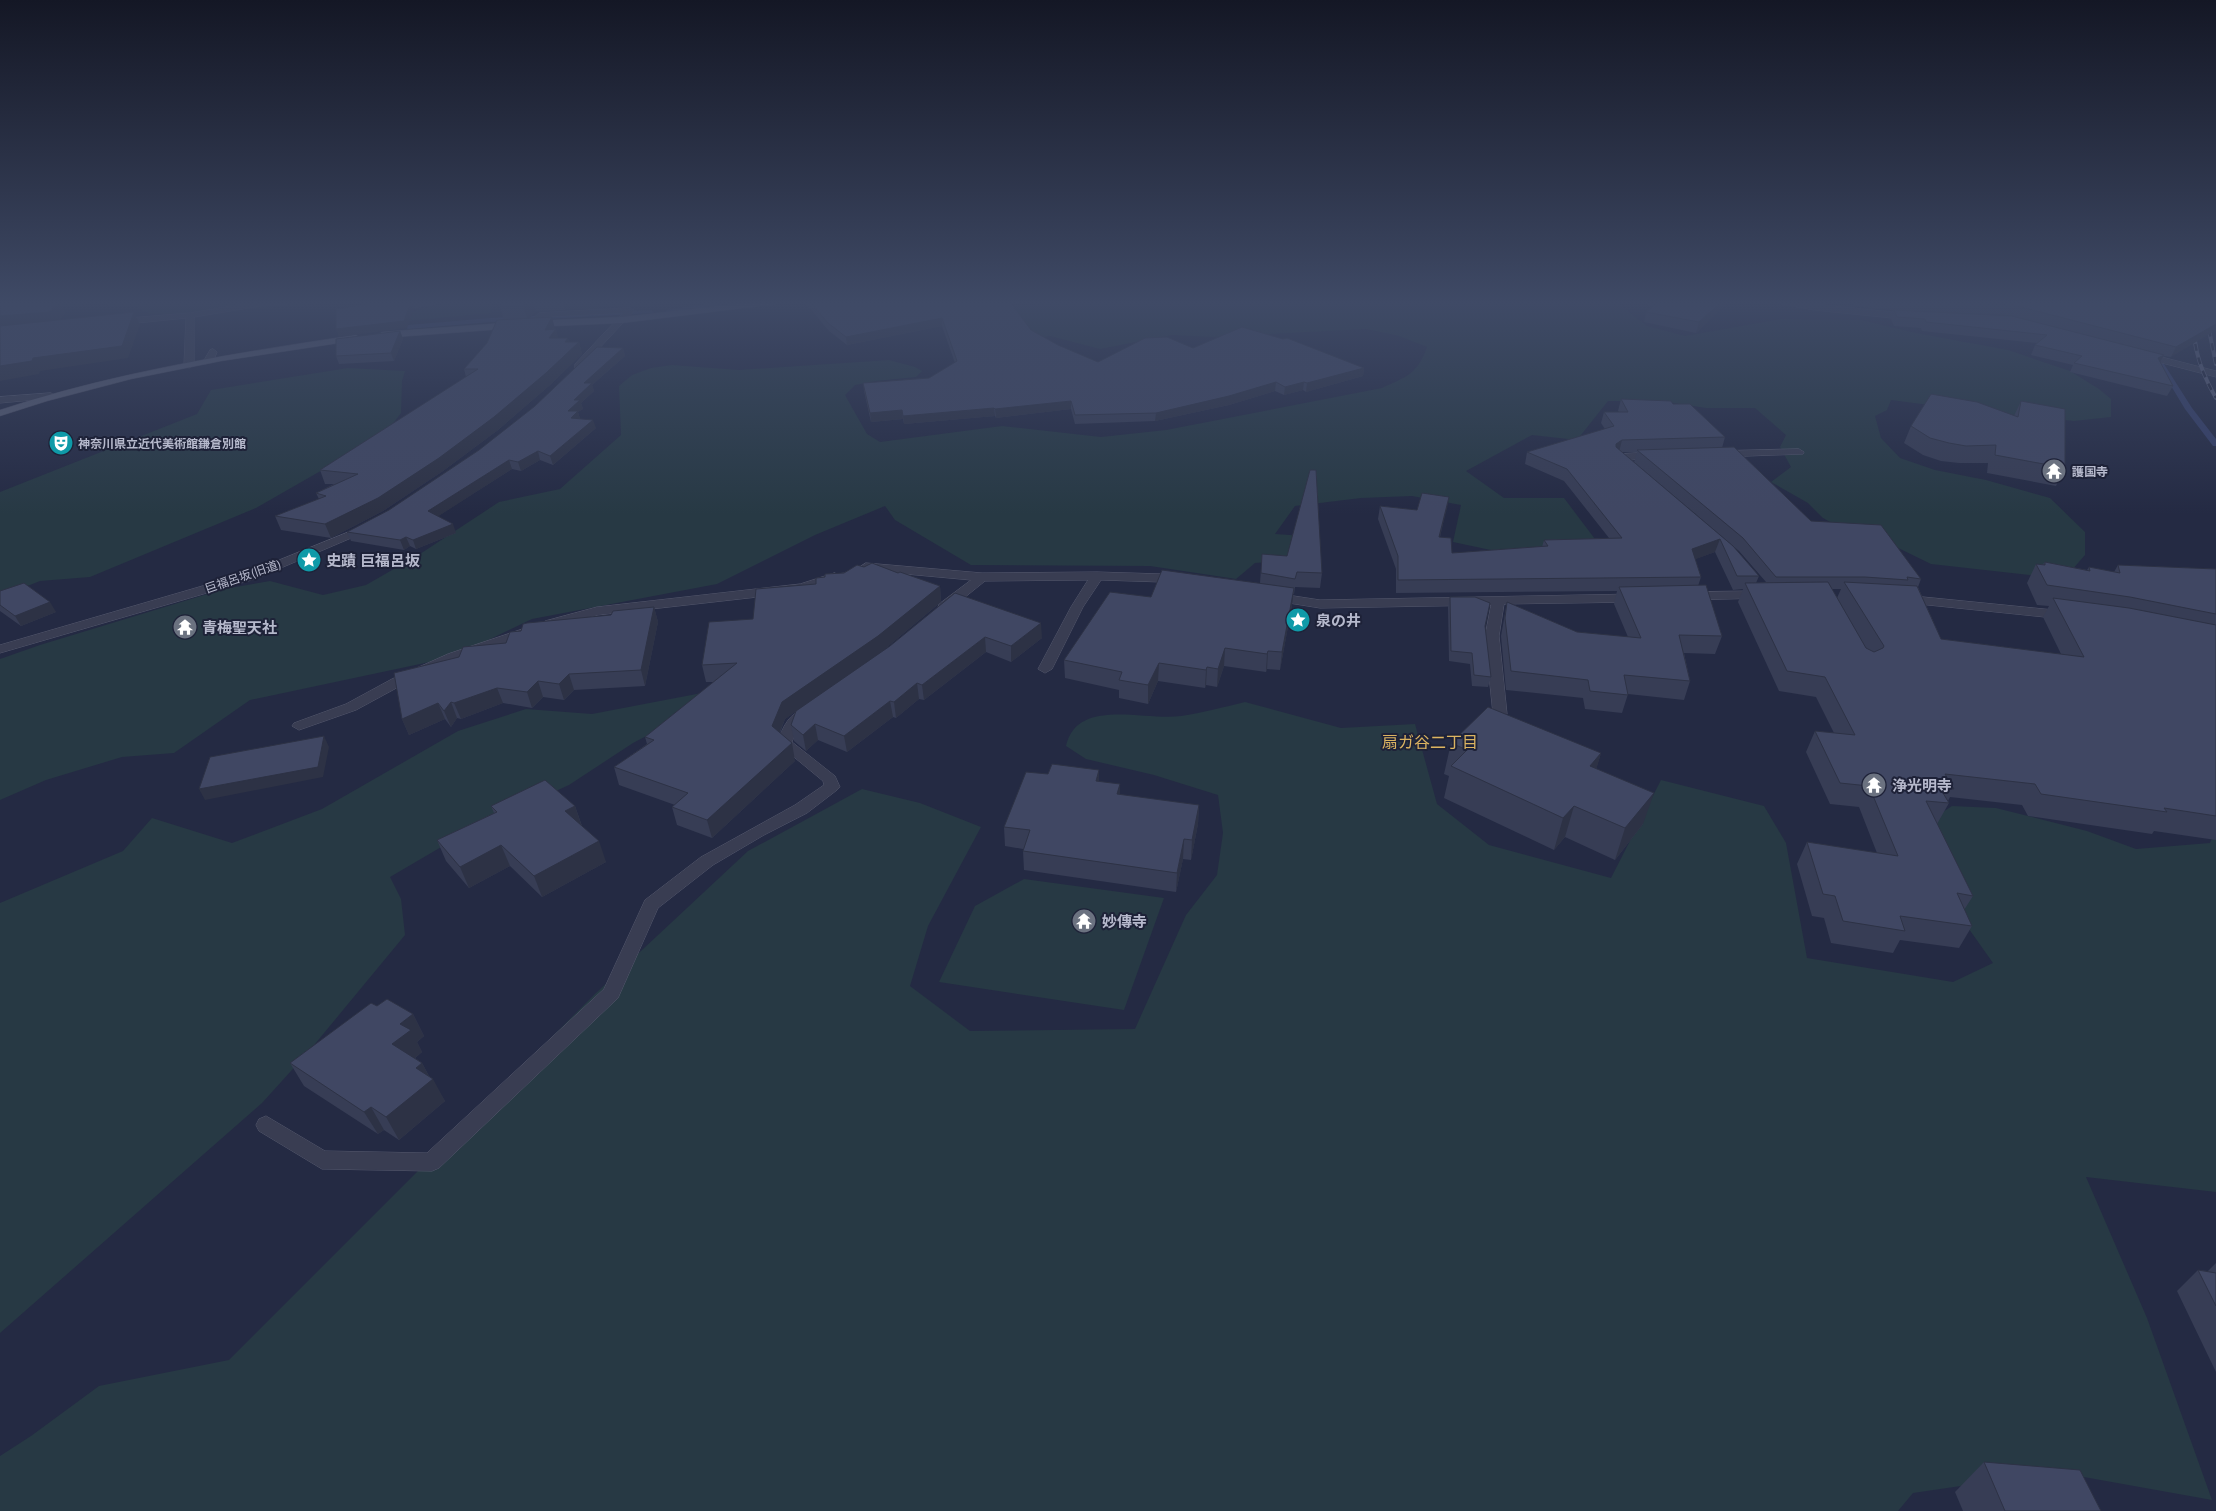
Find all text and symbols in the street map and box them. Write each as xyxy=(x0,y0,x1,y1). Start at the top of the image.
theatre icon: 神奈川県立近代美術館鎌倉別館 xyxy=(48,430,74,456)
place label: 神奈川県立近代美術館鎌倉別館 xyxy=(78,436,246,451)
temple icon: 護国寺 xyxy=(2041,458,2067,484)
place label: 護国寺 xyxy=(2072,464,2108,479)
place icon: 史蹟 巨福呂坂 xyxy=(296,547,322,573)
place label: 史蹟 巨福呂坂 xyxy=(326,551,420,570)
street label: 巨福呂坂(旧道) xyxy=(203,556,283,596)
place icon: 泉の井 xyxy=(1285,607,1311,633)
place label: 泉の井 xyxy=(1316,611,1361,630)
temple icon: 青梅聖天社 xyxy=(172,614,198,640)
place label: 青梅聖天社 xyxy=(202,618,277,637)
district label: 扇ガ谷二丁目 xyxy=(1382,732,1478,752)
temple icon: 浄光明寺 xyxy=(1861,772,1887,798)
place label: 浄光明寺 xyxy=(1892,776,1952,795)
temple icon: 妙傳寺 xyxy=(1071,908,1097,934)
place label: 妙傳寺 xyxy=(1102,912,1147,931)

